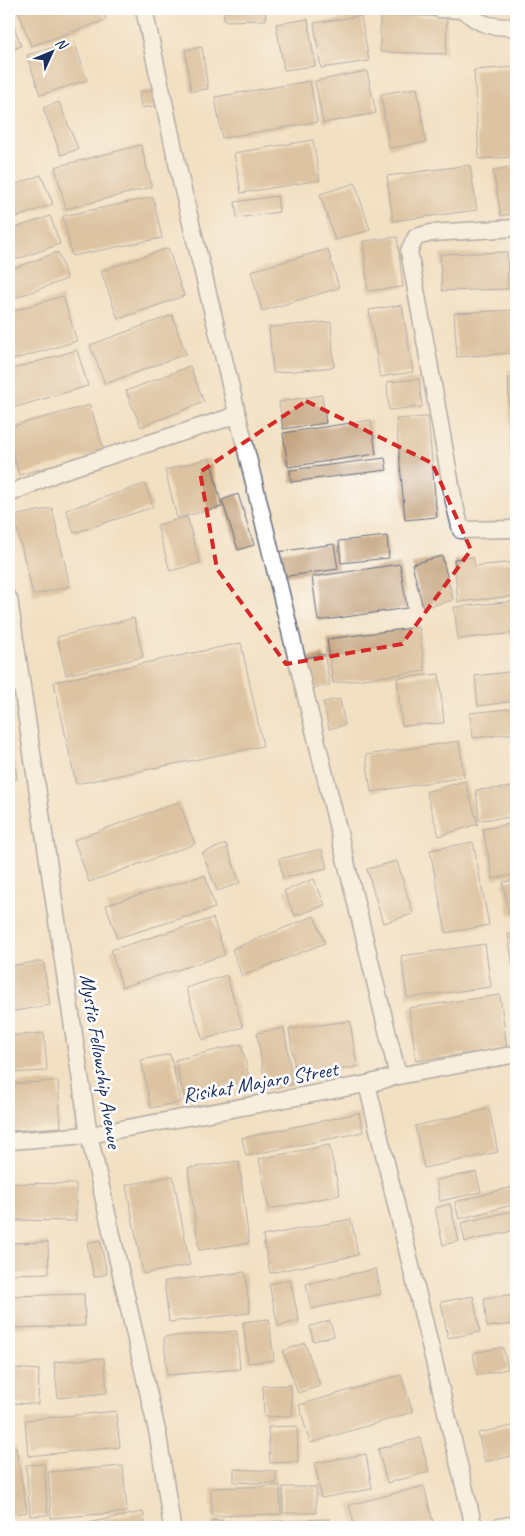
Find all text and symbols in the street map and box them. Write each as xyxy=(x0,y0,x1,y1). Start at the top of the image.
north arrow xyxy=(28,28,78,78)
text: N xyxy=(52,34,72,54)
street label: Mystic Fellowship Avenue xyxy=(74,972,128,1152)
street label: Risikat Majaro Street xyxy=(180,1055,342,1108)

